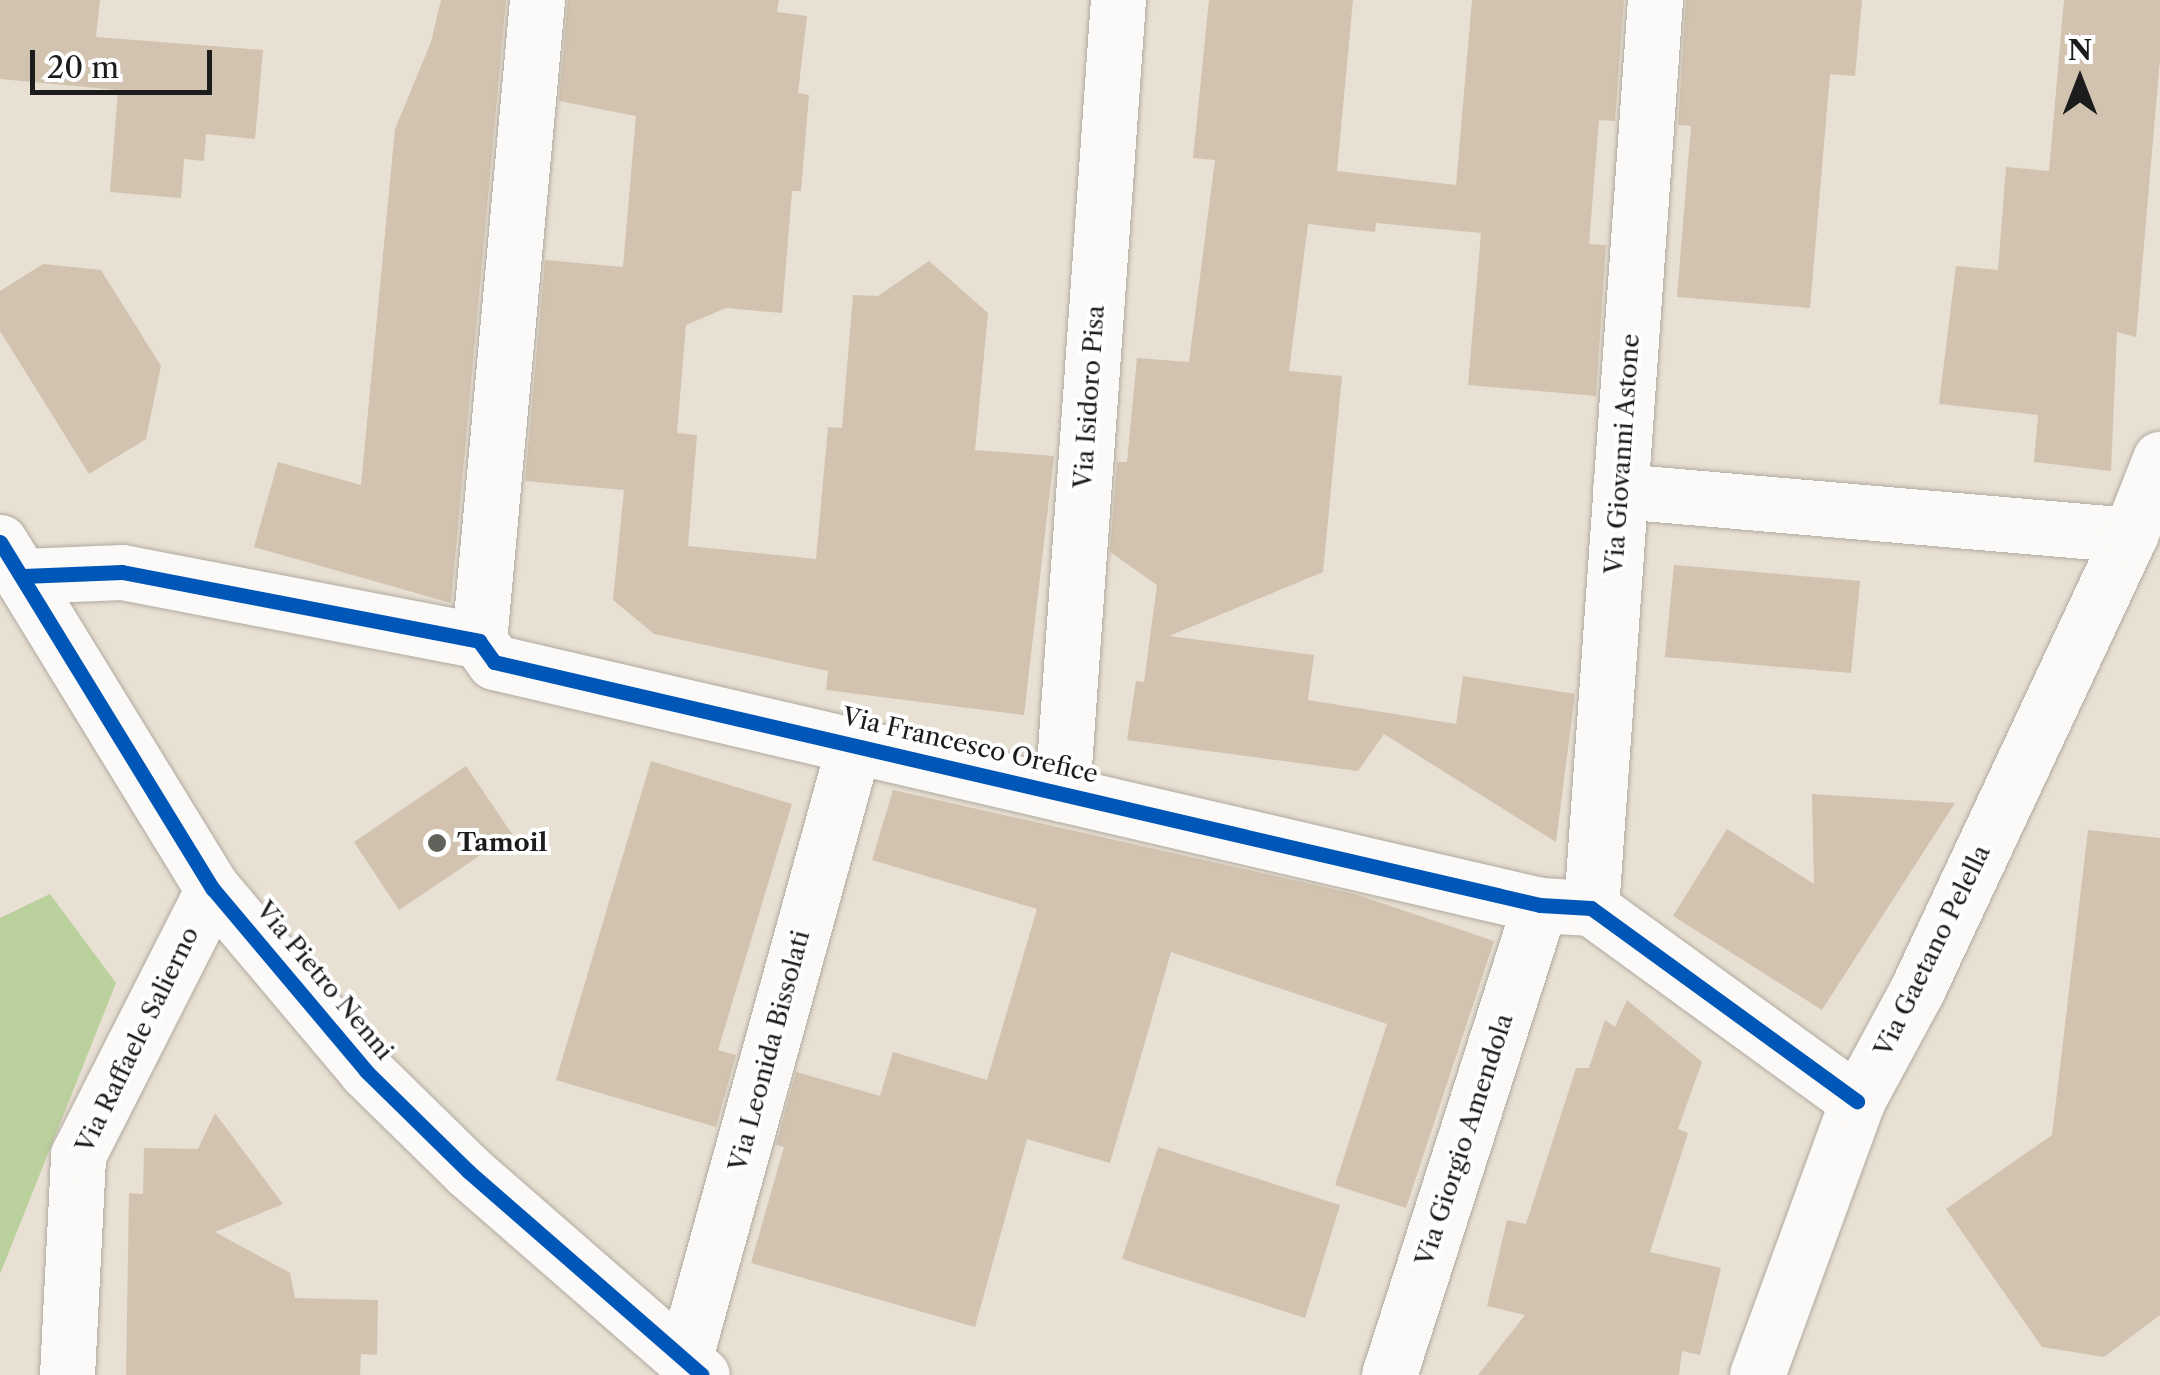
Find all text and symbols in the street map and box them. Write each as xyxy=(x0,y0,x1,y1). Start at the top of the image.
scale bar xyxy=(35,30,218,92)
north arrow xyxy=(2030,30,2130,130)
text: N xyxy=(2068,33,2092,67)
text: 20 m xyxy=(47,49,119,86)
street label: Via Isidoro Pisa xyxy=(1069,304,1111,490)
street label: Via Giovanni Astone xyxy=(1600,332,1646,576)
street label: Via Francesco Orefice xyxy=(839,702,1101,790)
place label: Tamoil xyxy=(457,828,547,858)
marker: Tamoil xyxy=(426,832,448,854)
street label: Via Gaetano Pelella xyxy=(1869,840,1997,1062)
street label: Via Pietro Nenni xyxy=(249,896,399,1066)
street label: Via Raffaele Salierno xyxy=(70,922,206,1158)
street label: Via Leonida Bissolati xyxy=(723,927,817,1175)
street label: Via Giorgio Amendola xyxy=(1410,1010,1520,1270)

